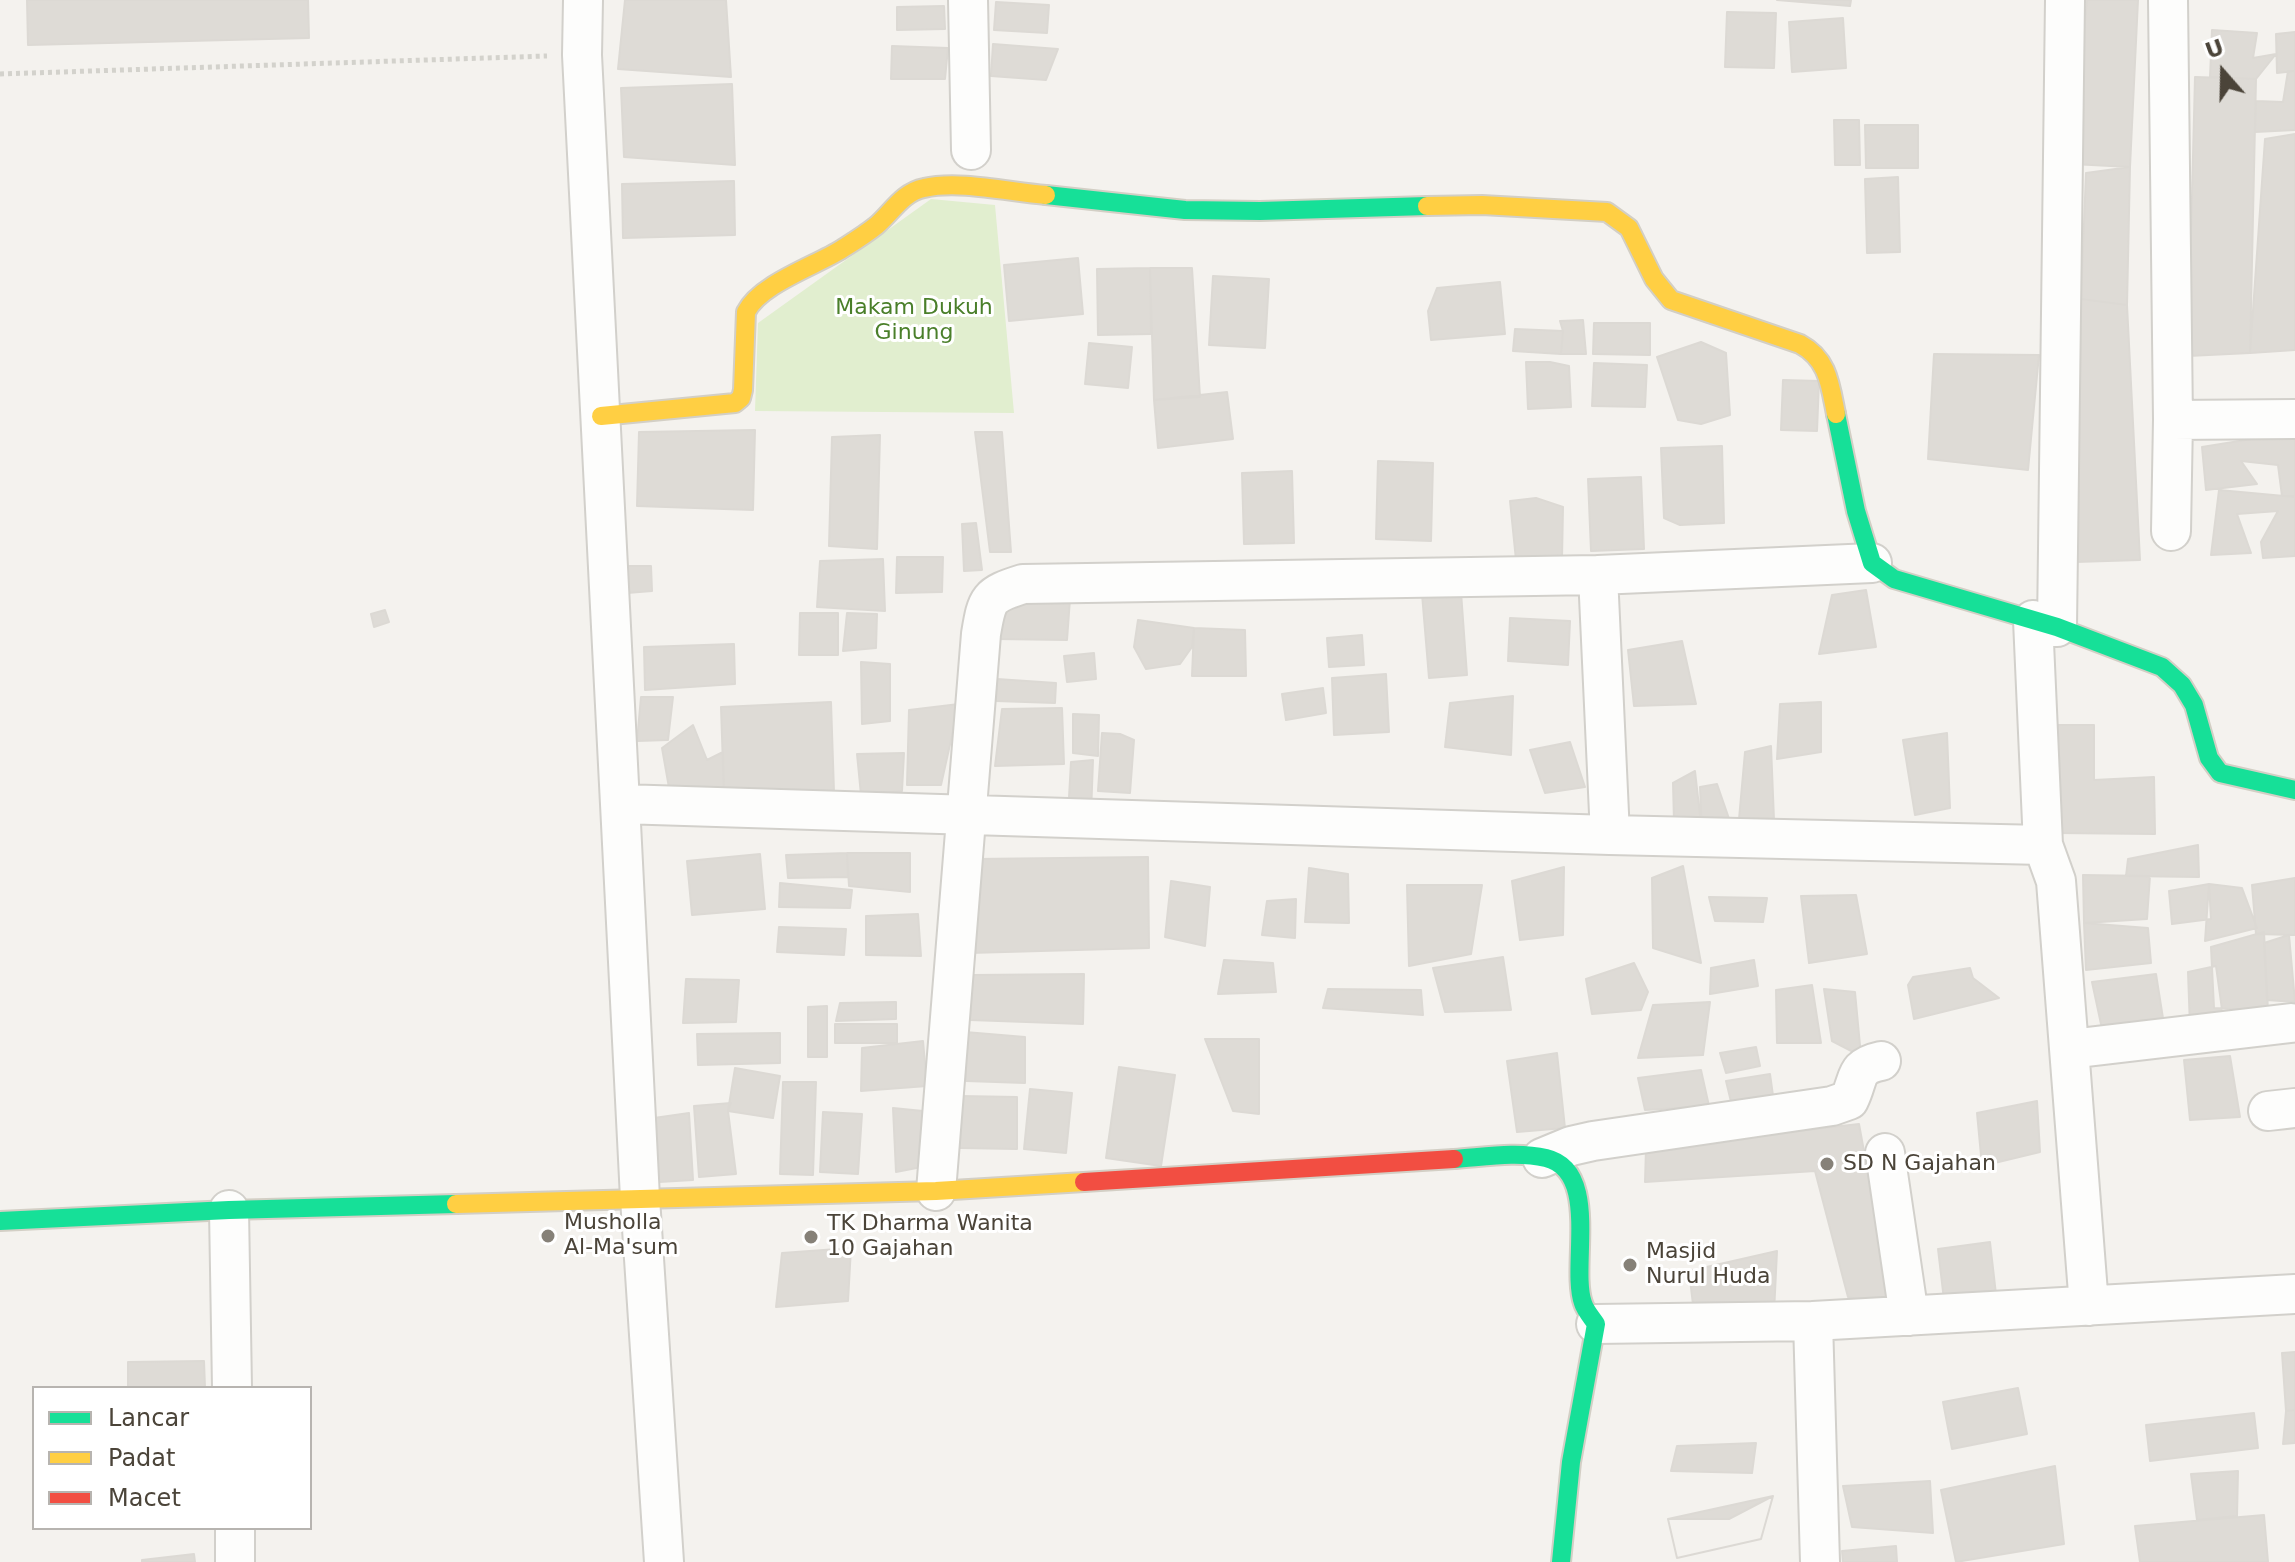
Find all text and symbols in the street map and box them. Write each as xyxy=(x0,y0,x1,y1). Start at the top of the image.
north arrow xyxy=(2183,32,2263,112)
text: U xyxy=(2202,34,2227,64)
park label: Makam Dukuh Ginung xyxy=(835,295,993,346)
place label: SD N Gajahan xyxy=(1843,1151,1996,1177)
marker: SD N Gajahan xyxy=(1818,1155,1836,1173)
place label: Musholla Al-Ma'sum xyxy=(564,1210,678,1262)
place label: TK Dharma Wanita 10 Gajahan xyxy=(827,1211,1033,1262)
marker: Musholla Al-Ma'sum xyxy=(539,1227,557,1245)
marker: TK Dharma Wanita 10 Gajahan xyxy=(802,1228,820,1246)
place label: Masjid Nurul Huda xyxy=(1646,1239,1770,1290)
marker: Masjid Nurul Huda xyxy=(1621,1256,1639,1274)
legend xyxy=(32,1386,312,1530)
text: Lancar xyxy=(108,1404,189,1432)
text: Padat xyxy=(108,1444,175,1472)
text: Macet xyxy=(108,1484,181,1512)

